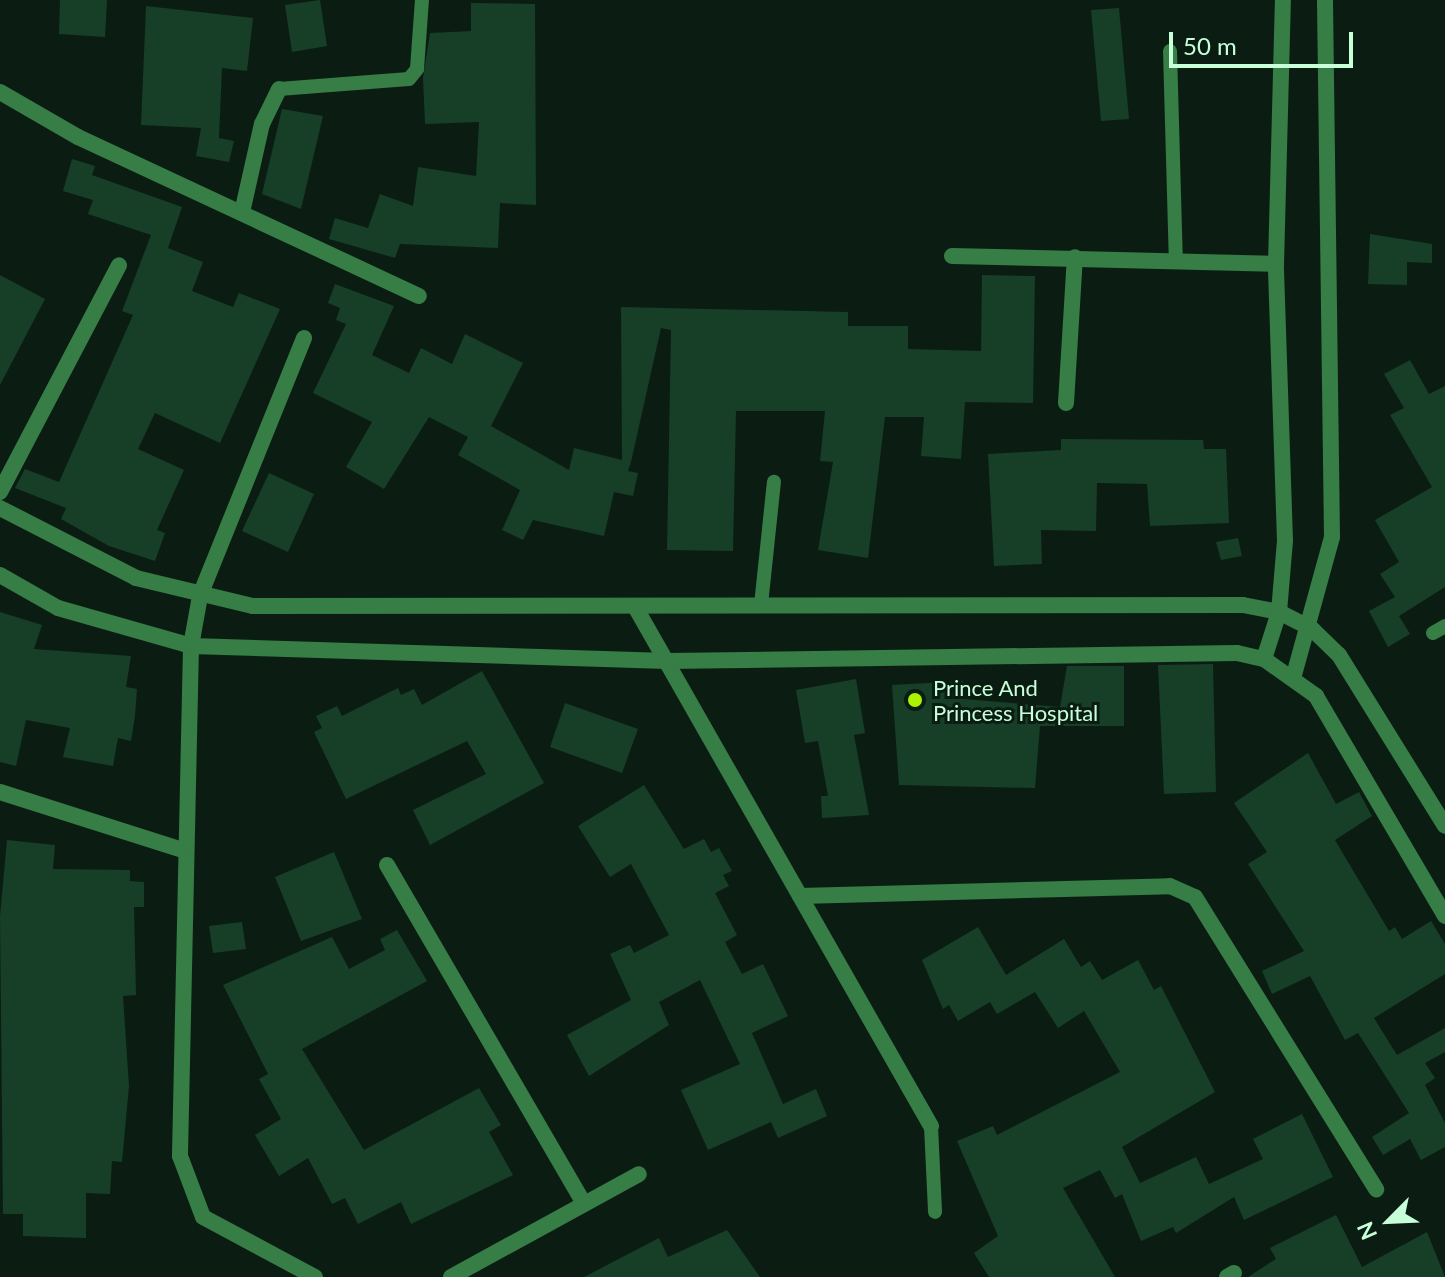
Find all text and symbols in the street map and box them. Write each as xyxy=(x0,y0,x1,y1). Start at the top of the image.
scale bar xyxy=(1173,16,1357,66)
text: 50 m xyxy=(1183,31,1237,60)
place label: Prince And Princess Hospital xyxy=(933,674,1098,726)
marker: Prince And Princess Hospital xyxy=(904,689,926,711)
north arrow xyxy=(1349,1181,1429,1261)
text: N xyxy=(1351,1218,1382,1244)

